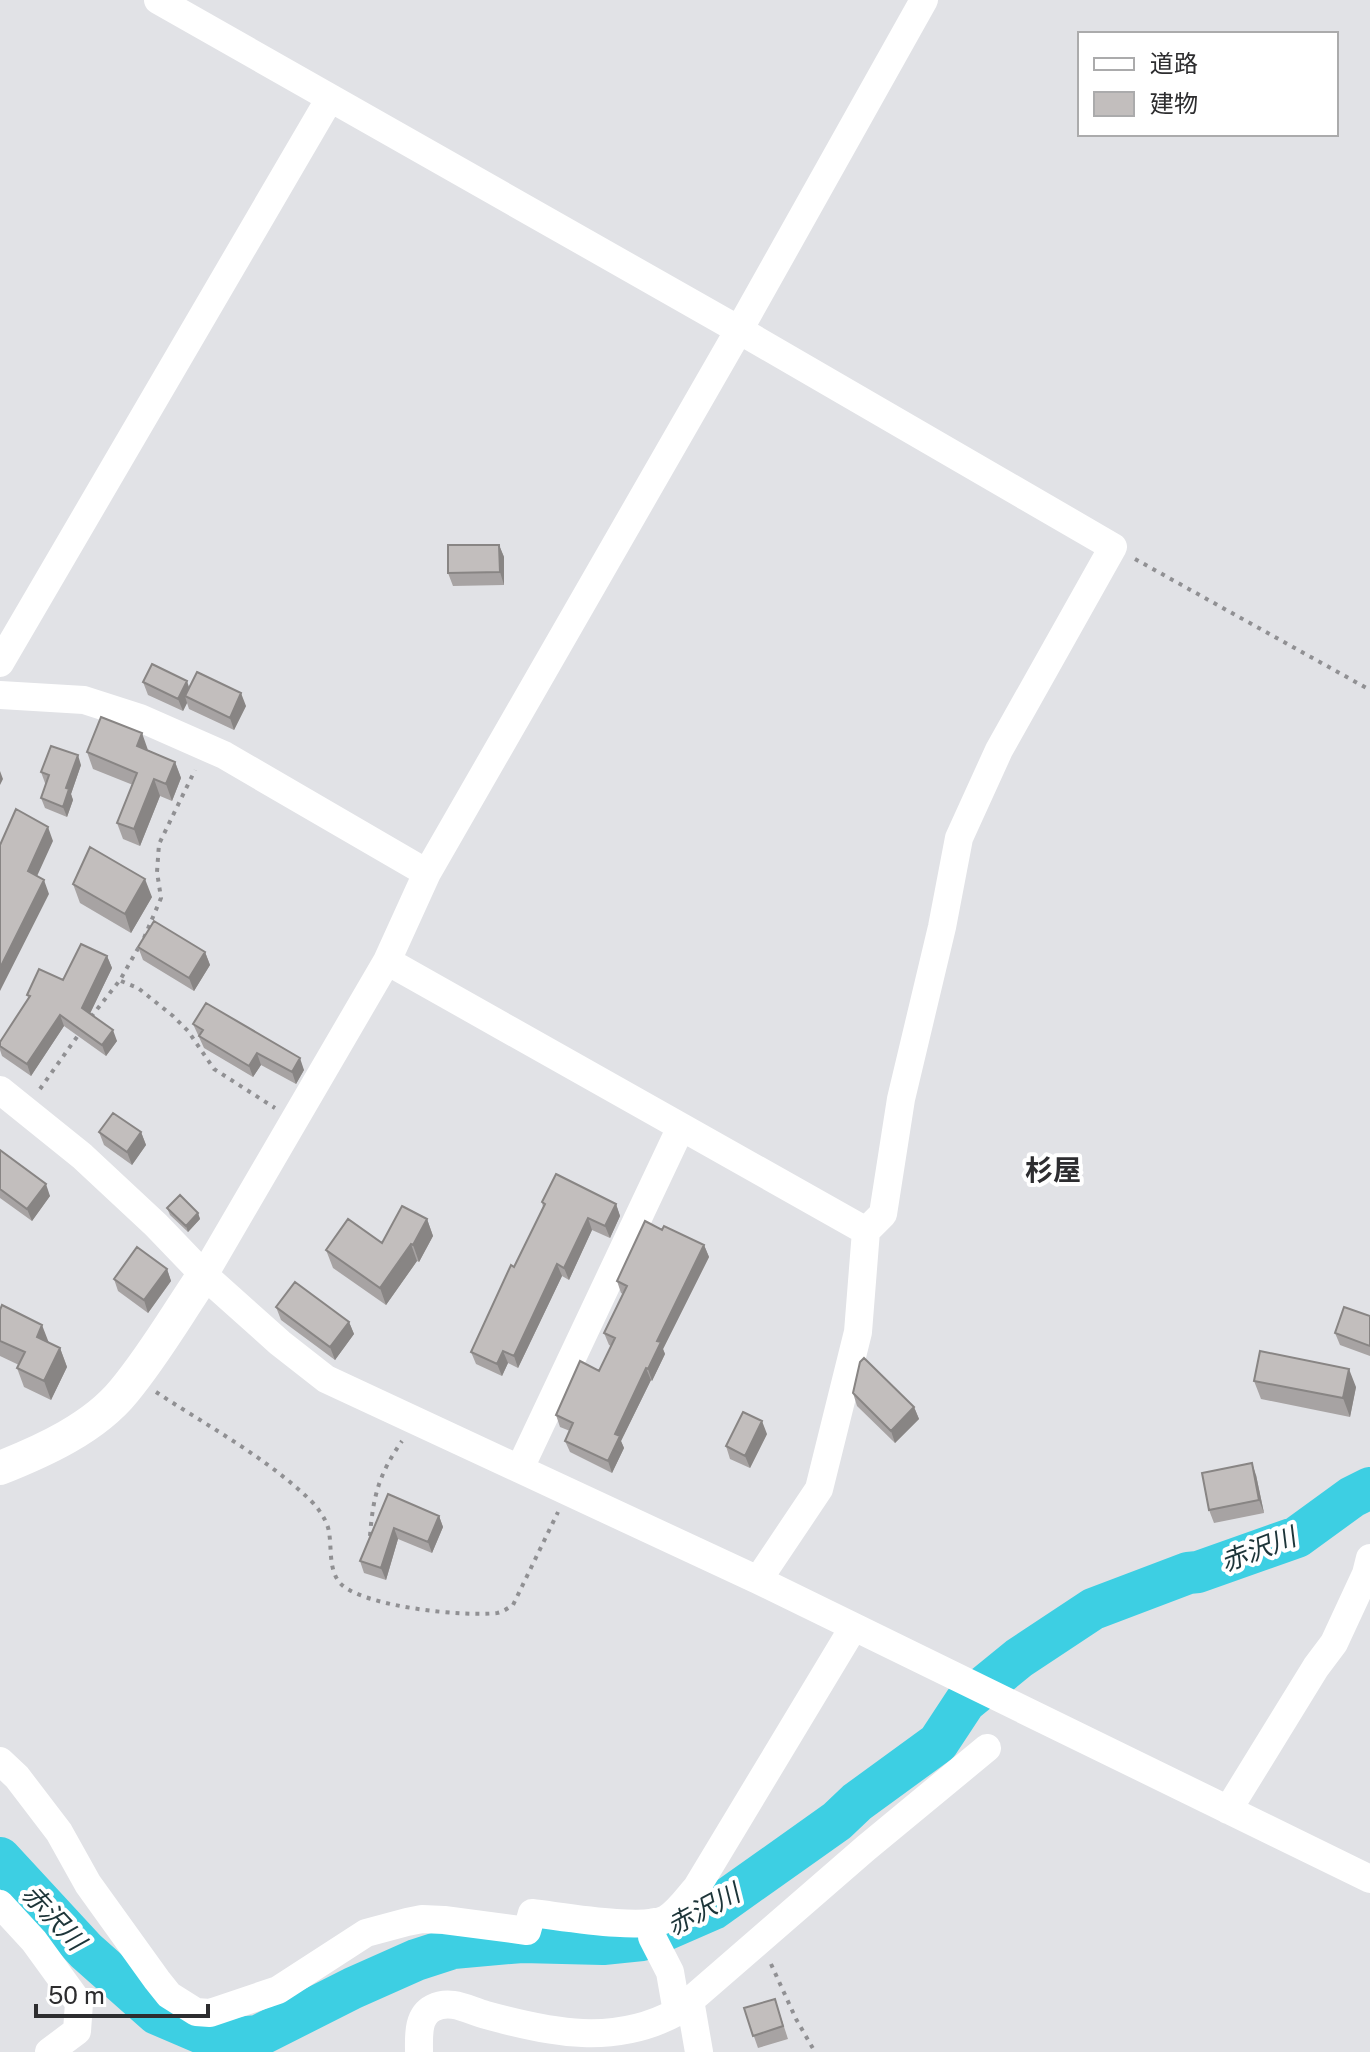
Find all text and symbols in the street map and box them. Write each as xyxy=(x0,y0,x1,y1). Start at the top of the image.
legend xyxy=(1078,32,1338,136)
text: 道路 xyxy=(1150,49,1198,77)
text: 建物 xyxy=(1150,89,1198,117)
district label: 杉屋 xyxy=(1025,1153,1081,1186)
water label: 赤沢川 xyxy=(1216,1519,1303,1577)
water label: 赤沢川 xyxy=(661,1876,747,1941)
water label: 赤沢川 xyxy=(16,1878,94,1958)
scale bar xyxy=(36,1968,208,2018)
text: 50 m xyxy=(48,1981,105,2009)

